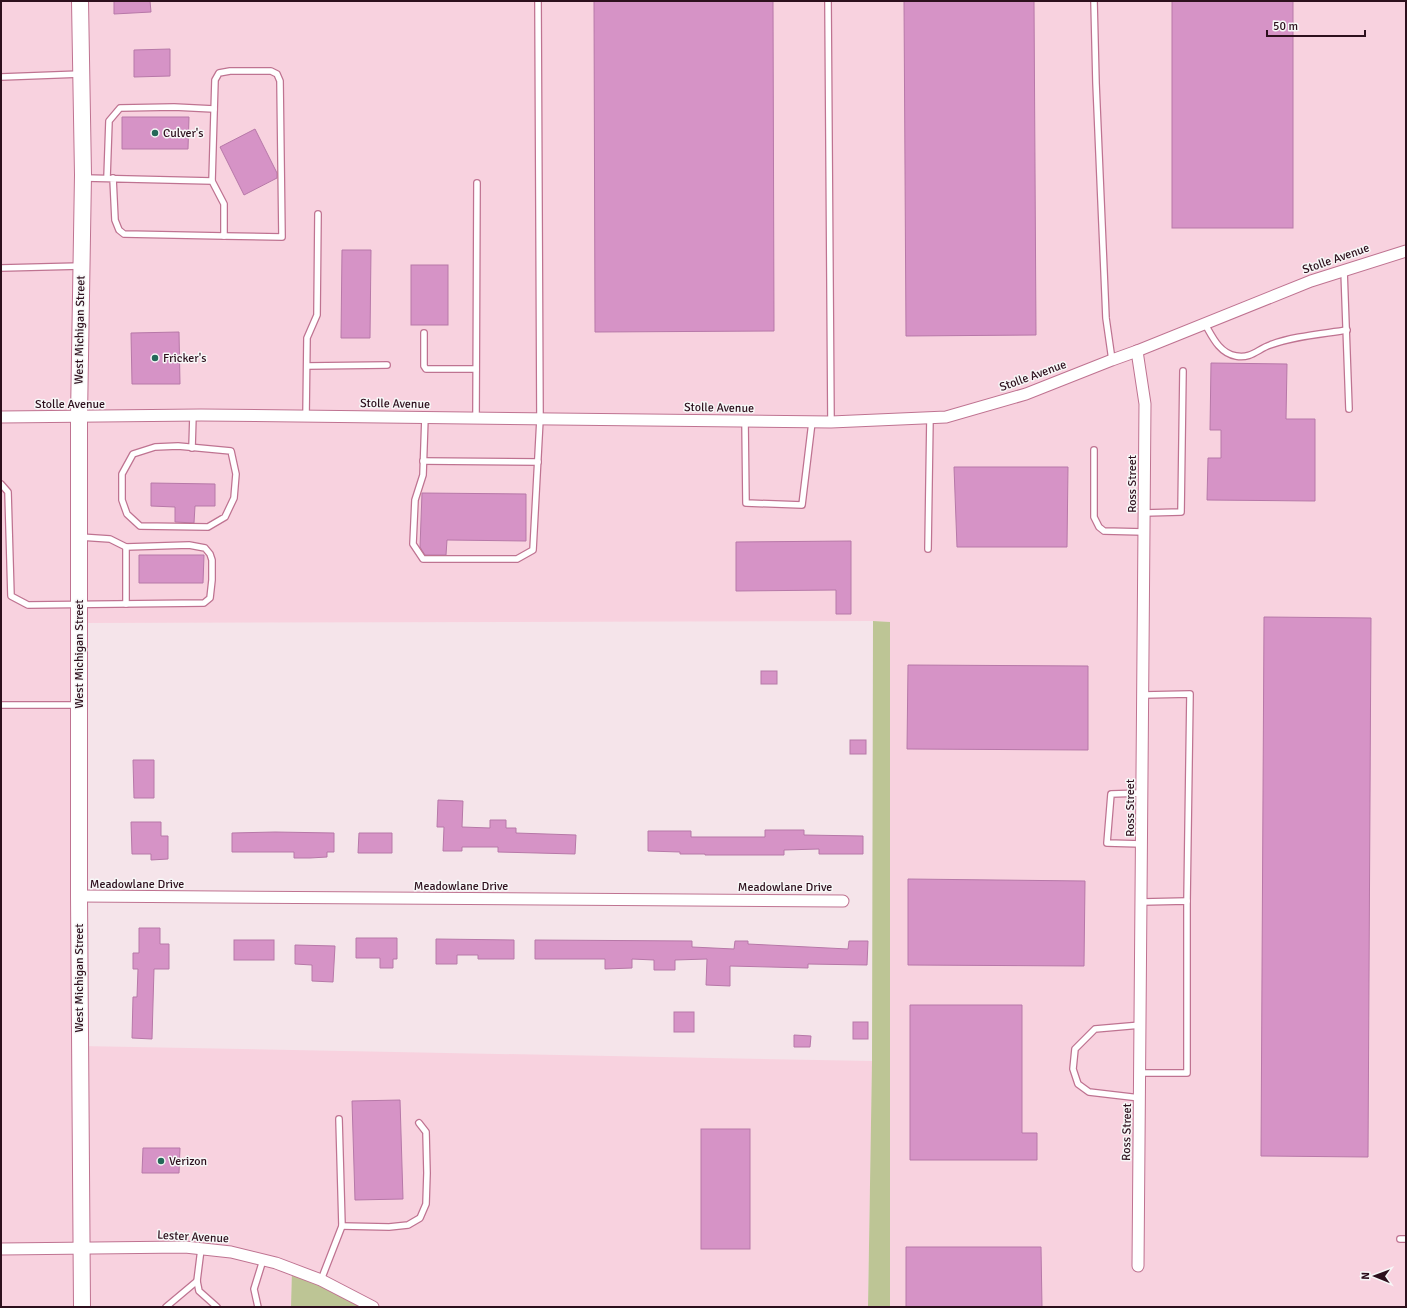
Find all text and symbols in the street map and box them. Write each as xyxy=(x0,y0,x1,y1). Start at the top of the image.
scale bar xyxy=(1267,12,1365,38)
text: 50 m xyxy=(1273,19,1298,34)
place label: Culver's xyxy=(163,126,204,141)
marker: Culver's xyxy=(150,128,160,138)
street label: Stolle Avenue xyxy=(1300,241,1372,277)
street label: West Michigan Street xyxy=(72,275,88,385)
place label: Fricker's xyxy=(163,351,206,366)
marker: Fricker's xyxy=(150,353,160,363)
street label: Stolle Avenue xyxy=(998,357,1068,395)
street label: Stolle Avenue xyxy=(360,396,430,412)
street label: Stolle Avenue xyxy=(35,397,105,412)
street label: Stolle Avenue xyxy=(684,400,754,416)
street label: Ross Street xyxy=(1125,455,1140,513)
street label: West Michigan Street xyxy=(72,599,87,709)
street label: Ross Street xyxy=(1123,779,1138,837)
street label: Meadowlane Drive xyxy=(90,877,184,892)
street label: Meadowlane Drive xyxy=(414,879,508,894)
street label: Meadowlane Drive xyxy=(738,880,832,895)
street label: West Michigan Street xyxy=(72,923,87,1033)
street label: Ross Street xyxy=(1119,1103,1135,1161)
place label: Verizon xyxy=(169,1154,207,1169)
marker: Verizon xyxy=(156,1156,166,1166)
street label: Lester Avenue xyxy=(157,1228,229,1246)
north arrow xyxy=(1355,1256,1395,1296)
text: N xyxy=(1359,1272,1372,1280)

